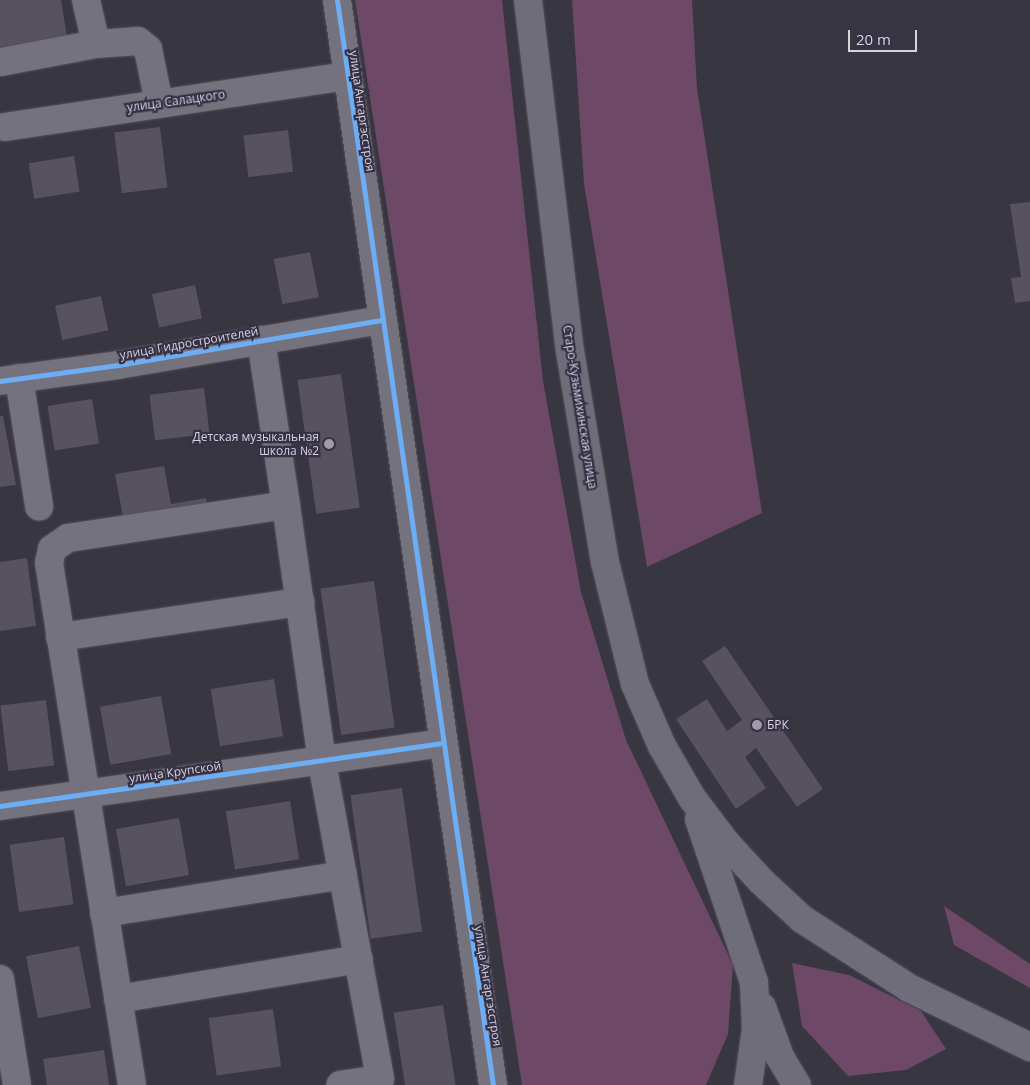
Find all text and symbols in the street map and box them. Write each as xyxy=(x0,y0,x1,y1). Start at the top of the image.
scale bar xyxy=(850,20,919,52)
text: 20 m xyxy=(856,29,891,49)
street label: улица Ангаргэсстроя xyxy=(346,50,378,172)
street label: улица Салацкого xyxy=(126,87,226,115)
street label: улица Гидростроителей xyxy=(119,324,259,362)
street label: Старо-Кузьмихинская улица xyxy=(560,324,600,490)
place label: Детская музыкальная школа №2 xyxy=(192,430,319,458)
marker: Детская музыкальная школа №2 xyxy=(323,438,335,450)
place label: БРК xyxy=(767,718,789,732)
marker: БРК xyxy=(751,719,763,731)
street label: улица Крупской xyxy=(128,758,222,786)
street label: улица Ангаргэсстроя xyxy=(471,925,505,1047)

